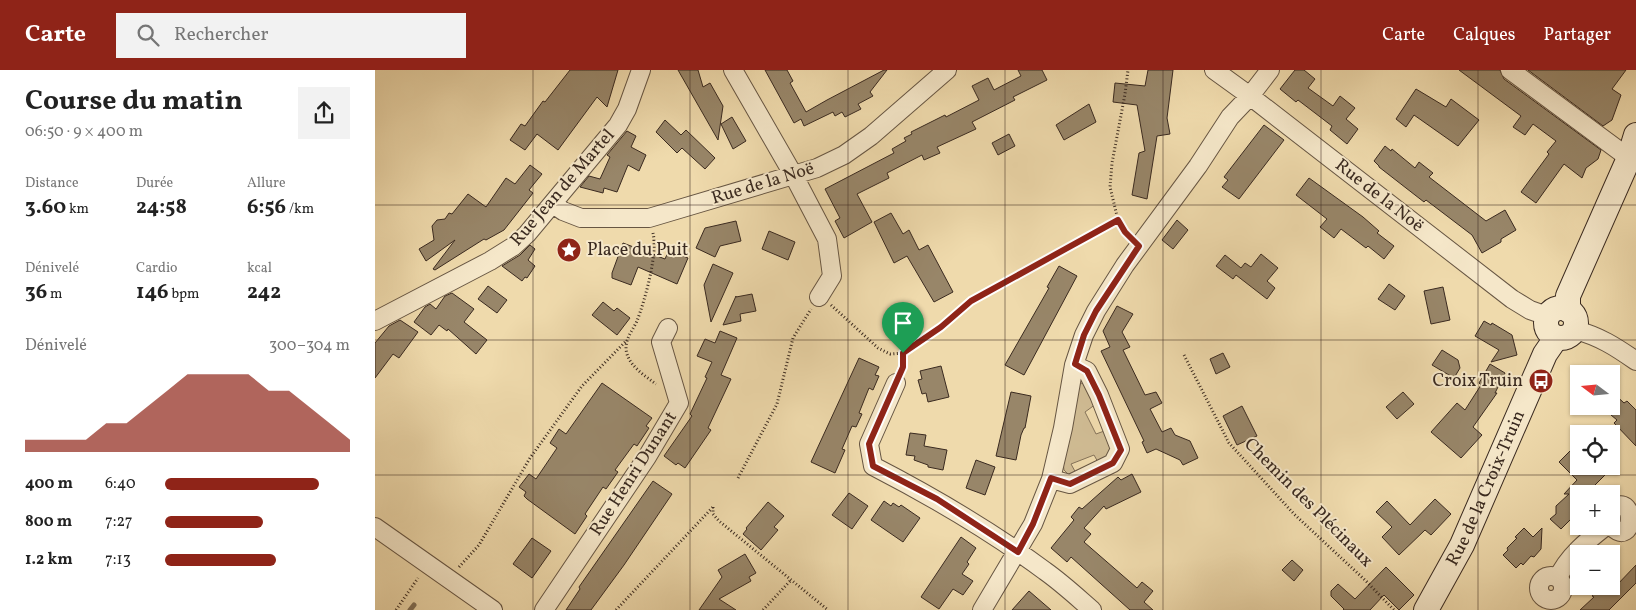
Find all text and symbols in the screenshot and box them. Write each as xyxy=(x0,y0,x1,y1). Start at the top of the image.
search box xyxy=(116,13,466,58)
text: Carte xyxy=(25,18,86,52)
icon: search xyxy=(134,21,162,49)
text: Rechercher xyxy=(174,22,268,48)
text: Carte xyxy=(1382,23,1425,48)
text: Calques xyxy=(1453,23,1515,48)
text: Partager xyxy=(1543,23,1611,48)
text: Course du matin xyxy=(25,82,243,121)
button: share xyxy=(298,87,350,139)
text: 06:50 · 9 × 400 m xyxy=(25,121,143,143)
street label: Rue Jean de Martel xyxy=(505,124,621,252)
street label: Rue de la Noë xyxy=(1329,153,1429,239)
street label: Rue de la Noë xyxy=(709,157,817,211)
text: Distance xyxy=(25,174,79,193)
text: Durée xyxy=(136,174,173,193)
text: Allure xyxy=(247,174,286,193)
text: 3.60 xyxy=(25,193,66,222)
text: 24:58 xyxy=(136,193,187,222)
text: 6:56 xyxy=(247,193,286,222)
text: km xyxy=(66,200,89,219)
text: /km xyxy=(286,200,314,219)
place icon: Place du Puit xyxy=(556,237,582,263)
place label: Place du Puit xyxy=(587,238,688,263)
text: Dénivelé xyxy=(25,259,79,278)
text: Cardio xyxy=(136,259,178,278)
text: kcal xyxy=(247,259,272,278)
text: 36 xyxy=(25,278,47,307)
text: 146 xyxy=(136,278,169,307)
text: 242 xyxy=(247,278,281,307)
text: m xyxy=(47,285,62,304)
text: bpm xyxy=(169,285,199,304)
pin xyxy=(882,302,924,353)
icon: arrive xyxy=(889,309,917,337)
text: Dénivelé xyxy=(25,335,87,357)
text: 300–304 m xyxy=(269,335,350,357)
north arrow xyxy=(1570,365,1620,415)
map controls xyxy=(1570,365,1620,595)
bus stop icon: Croix Truin xyxy=(1528,368,1554,394)
place label: Croix Truin xyxy=(1433,369,1523,394)
street label: Rue de la Croix-Truin xyxy=(1440,406,1532,571)
street label: Rue Henri Dunant xyxy=(584,407,684,541)
button: locate xyxy=(1570,425,1620,475)
street label: Chemin des Plécinaux xyxy=(1238,433,1378,573)
text: 400 m xyxy=(25,473,73,495)
text: 6:40 xyxy=(105,473,136,495)
button: + xyxy=(1570,485,1620,535)
text: 800 m xyxy=(25,511,72,533)
text: 7:27 xyxy=(105,511,133,533)
button: − xyxy=(1570,545,1620,595)
text: 1.2 km xyxy=(25,549,73,571)
text: 7:13 xyxy=(105,549,131,571)

